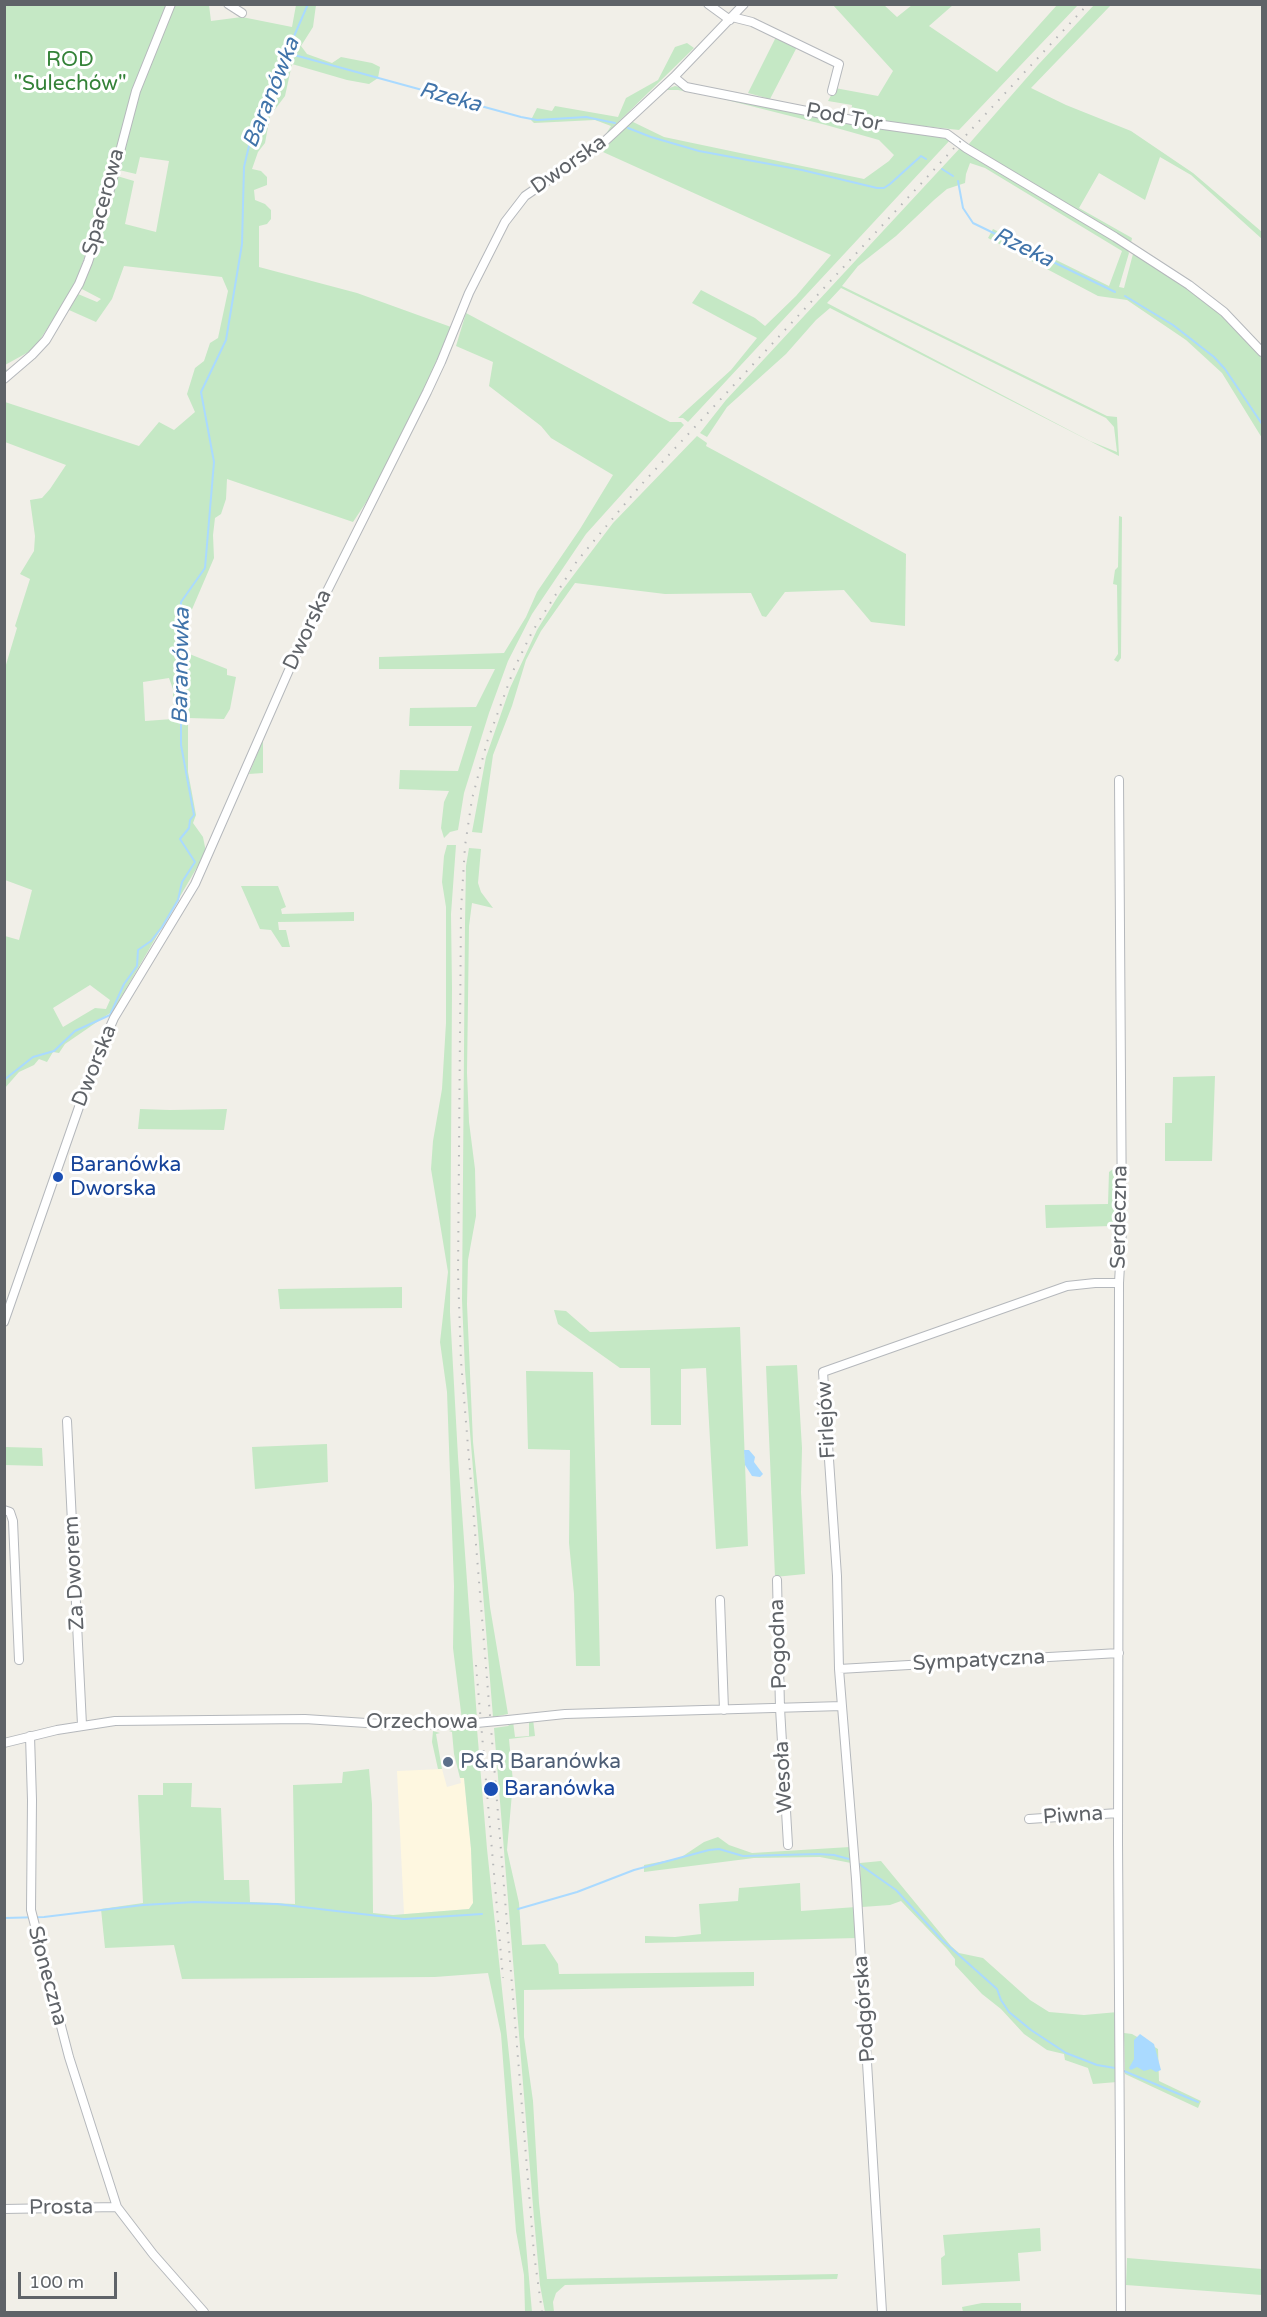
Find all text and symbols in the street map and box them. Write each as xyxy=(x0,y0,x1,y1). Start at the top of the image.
water label: Baranówka xyxy=(238,34,306,152)
park label: ROD "Sulechów" xyxy=(13,47,127,97)
water label: Rzeka xyxy=(416,77,484,119)
street label: Pod Tor xyxy=(804,98,884,138)
street label: Dworska xyxy=(526,130,612,200)
street label: Spacerowa xyxy=(78,146,130,258)
water label: Rzeka xyxy=(989,222,1057,274)
street label: Dworska xyxy=(278,586,338,674)
water label: Baranówka xyxy=(168,607,196,725)
street label: Dworska xyxy=(67,1021,123,1111)
place label: Baranówka Dworska xyxy=(70,1152,181,1202)
street label: Serdeczna xyxy=(1106,1165,1134,1269)
marker: Baranówka Dworska xyxy=(51,1170,65,1184)
street label: Firlejów xyxy=(812,1381,842,1459)
street label: Za Dworem xyxy=(59,1515,91,1631)
street label: Pogodna xyxy=(765,1598,793,1690)
street label: Sympatyczna xyxy=(912,1645,1046,1677)
street label: Orzechowa xyxy=(366,1709,478,1735)
street label: Wesoła xyxy=(770,1740,798,1814)
place label: P&R Baranówka xyxy=(460,1749,621,1775)
marker: P&R Baranówka xyxy=(441,1755,455,1769)
place label: Baranówka xyxy=(504,1776,615,1802)
marker: Baranówka xyxy=(482,1780,500,1798)
street label: Piwna xyxy=(1042,1801,1104,1831)
street label: Słoneczna xyxy=(22,1923,72,2029)
street label: Podgórska xyxy=(849,1955,881,2063)
street label: Prosta xyxy=(29,2195,93,2221)
scale bar xyxy=(21,2260,120,2298)
text: 100 m xyxy=(29,2271,84,2293)

